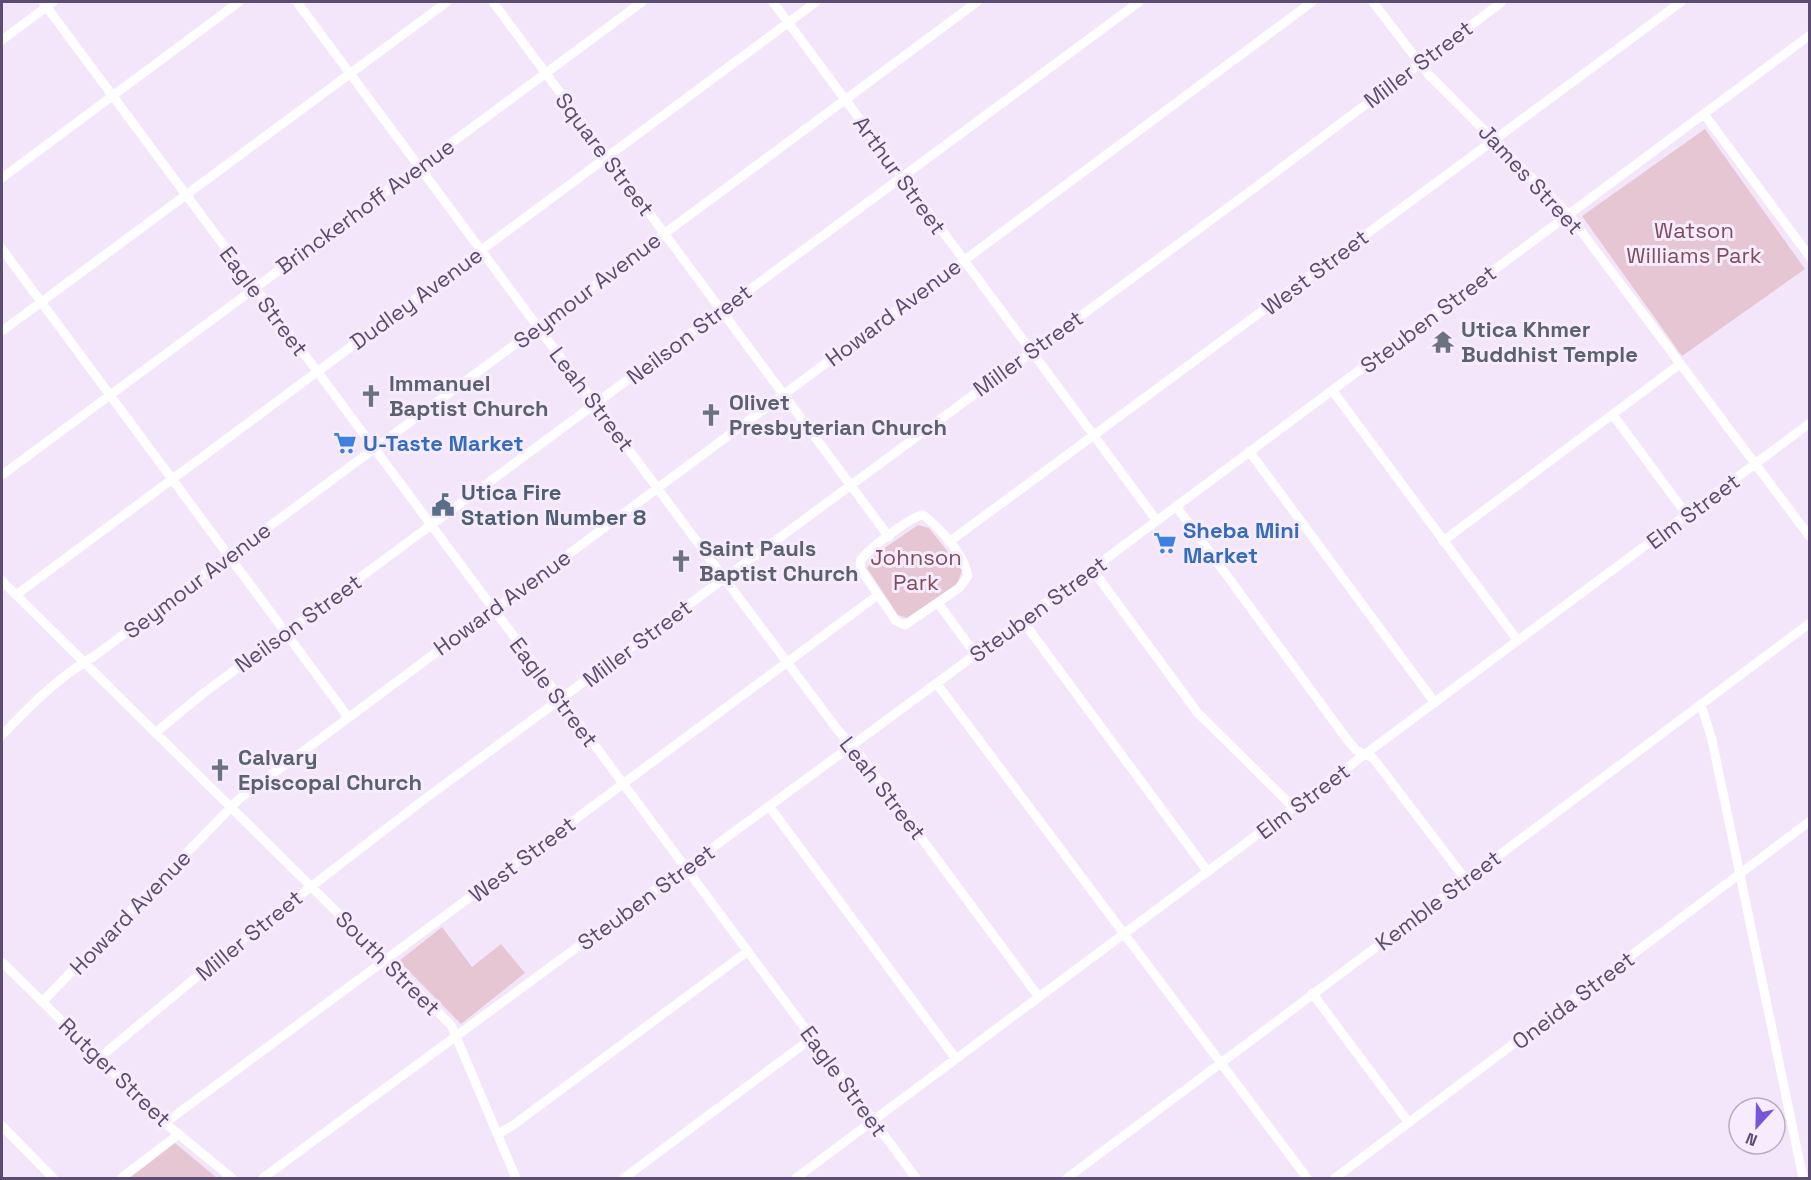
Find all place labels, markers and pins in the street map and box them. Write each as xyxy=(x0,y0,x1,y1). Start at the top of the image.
place label: Utica Khmer Buddhist Temple xyxy=(1461,315,1638,368)
temple icon: Utica Khmer Buddhist Temple xyxy=(1430,329,1456,355)
place label: Immanuel Baptist Church xyxy=(389,369,549,422)
church icon: Immanuel Baptist Church xyxy=(358,383,384,409)
place label: Olivet Presbyterian Church xyxy=(729,388,947,441)
church icon: Olivet Presbyterian Church xyxy=(698,402,724,428)
place label: U-Taste Market xyxy=(363,429,523,457)
supermarket icon: U-Taste Market xyxy=(332,430,358,456)
place label: Utica Fire Station Number 8 xyxy=(461,478,646,531)
public building icon: Utica Fire Station Number 8 xyxy=(430,492,456,518)
place label: Sheba Mini Market xyxy=(1183,516,1300,569)
supermarket icon: Sheba Mini Market xyxy=(1152,530,1178,556)
place label: Saint Pauls Baptist Church xyxy=(699,534,859,587)
church icon: Saint Pauls Baptist Church xyxy=(668,548,694,574)
place label: Calvary Episcopal Church xyxy=(238,743,422,796)
church icon: Calvary Episcopal Church xyxy=(207,757,233,783)

